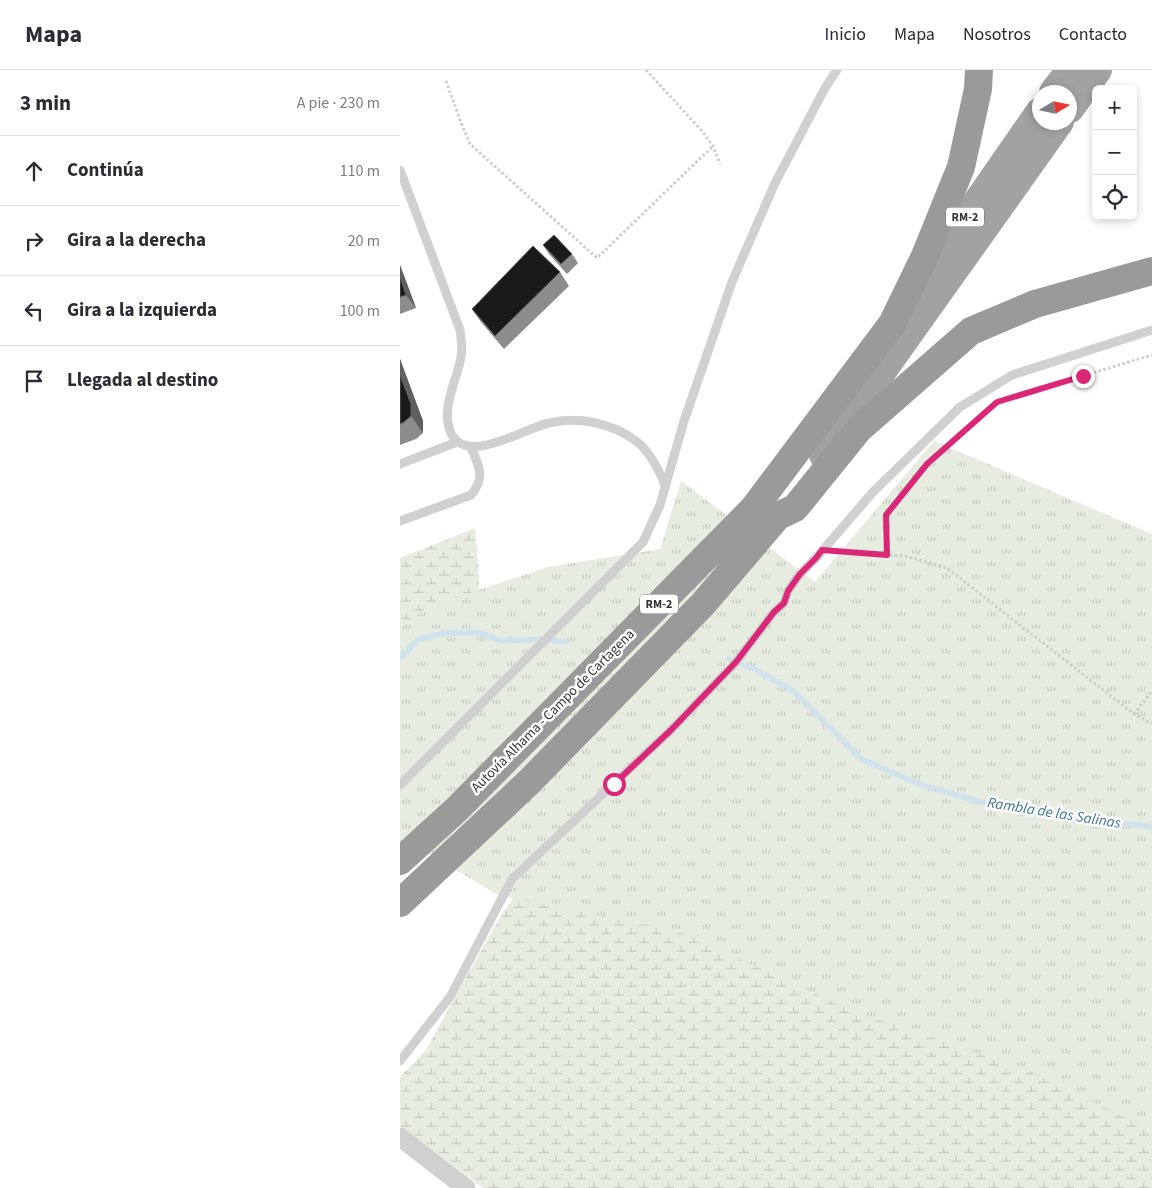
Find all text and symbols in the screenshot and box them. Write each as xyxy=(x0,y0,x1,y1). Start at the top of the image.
text: Mapa xyxy=(25,17,82,52)
text: Inicio xyxy=(825,22,866,47)
text: Mapa xyxy=(894,22,935,47)
text: Nosotros xyxy=(963,22,1031,47)
text: Contacto xyxy=(1059,22,1127,47)
north arrow xyxy=(1032,85,1077,130)
map controls xyxy=(1092,85,1137,220)
button: + xyxy=(1092,85,1137,130)
text: 3 min xyxy=(20,88,71,118)
text: A pie · 230 m xyxy=(297,92,380,114)
button: − xyxy=(1092,130,1137,175)
icon: ahead xyxy=(20,157,48,185)
text: Continúa xyxy=(67,157,144,184)
text: 110 m xyxy=(340,160,380,182)
button: locate xyxy=(1092,175,1137,220)
road number: RM-2 xyxy=(946,208,984,226)
icon: right xyxy=(20,227,48,255)
text: Gira a la derecha xyxy=(67,227,206,254)
text: 20 m xyxy=(348,230,380,252)
icon: left xyxy=(20,297,48,325)
text: Gira a la izquierda xyxy=(67,297,217,324)
text: 100 m xyxy=(340,300,380,322)
route end xyxy=(1072,365,1095,388)
icon: arrive xyxy=(20,367,48,395)
text: Llegada al destino xyxy=(67,367,218,394)
road number: RM-2 xyxy=(640,594,678,614)
street label: Autovía Alhama - Campo de Cartagena xyxy=(467,625,639,797)
route start xyxy=(603,773,626,796)
water label: Rambla de las Salinas xyxy=(986,792,1122,834)

